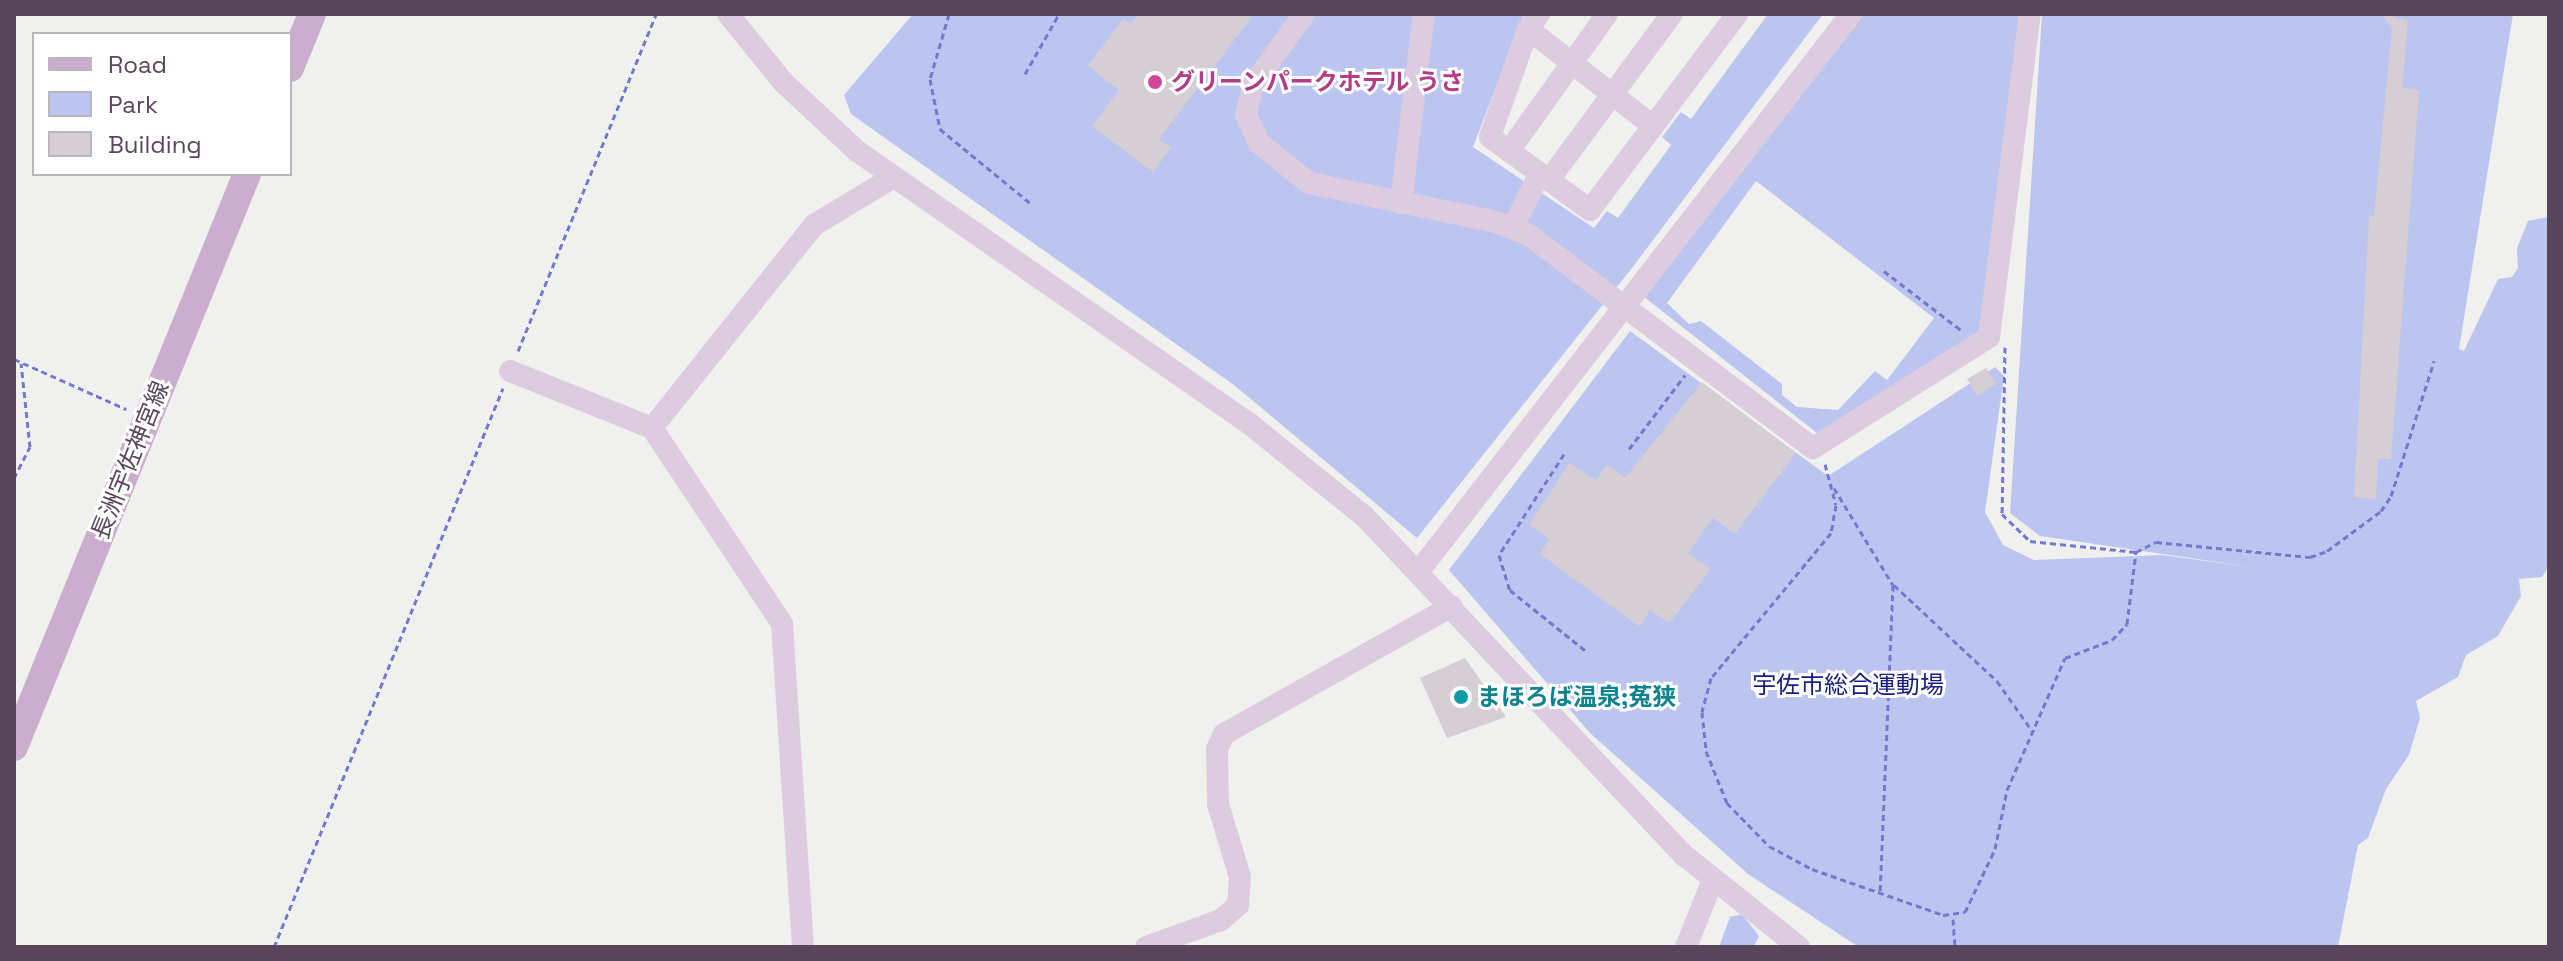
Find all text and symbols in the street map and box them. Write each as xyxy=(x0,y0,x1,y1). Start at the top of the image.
legend xyxy=(32,32,292,176)
text: Road xyxy=(108,49,167,80)
place label: グリーンパークホテル うさ xyxy=(1171,68,1465,96)
marker: グリーンパークホテル うさ xyxy=(1146,73,1164,91)
text: Park xyxy=(108,89,158,120)
text: Building xyxy=(108,129,202,160)
street label: 長洲宇佐神宮線 xyxy=(85,377,175,543)
park label: 宇佐市総合運動場 xyxy=(1752,671,1944,699)
place label: まほろば温泉;菟狭 xyxy=(1477,683,1676,711)
marker: まほろば温泉;菟狭 xyxy=(1452,688,1470,706)

